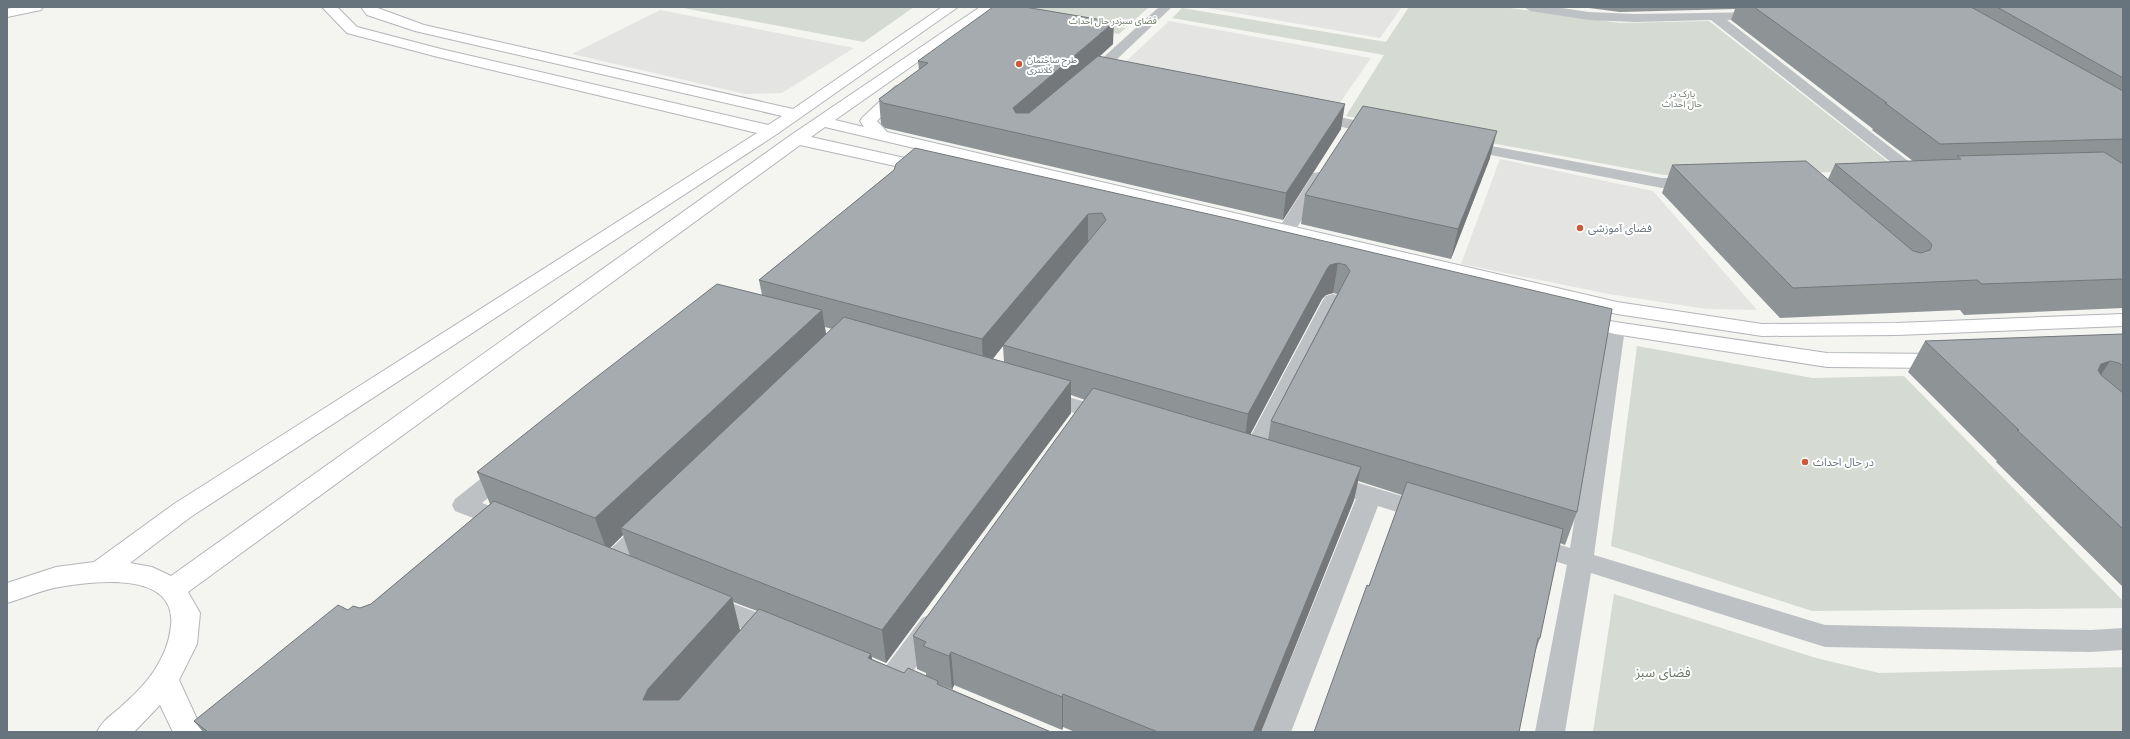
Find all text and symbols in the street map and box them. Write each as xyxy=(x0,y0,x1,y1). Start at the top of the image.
park label: فضای سبزدر حال احداث xyxy=(1069,15,1157,27)
place label: طرح ساختمان کلانتری xyxy=(1027,54,1077,76)
marker: طرح ساختمان کلانتری xyxy=(1014,59,1024,69)
park label: پارک در حال احداث xyxy=(1662,88,1702,110)
place label: فضای آموزشی xyxy=(1588,221,1652,235)
marker: فضای آموزشی xyxy=(1575,223,1585,233)
place label: در حال احداث xyxy=(1813,455,1874,469)
marker: در حال احداث xyxy=(1800,457,1810,467)
park label: فضای سبز xyxy=(1634,664,1691,681)

